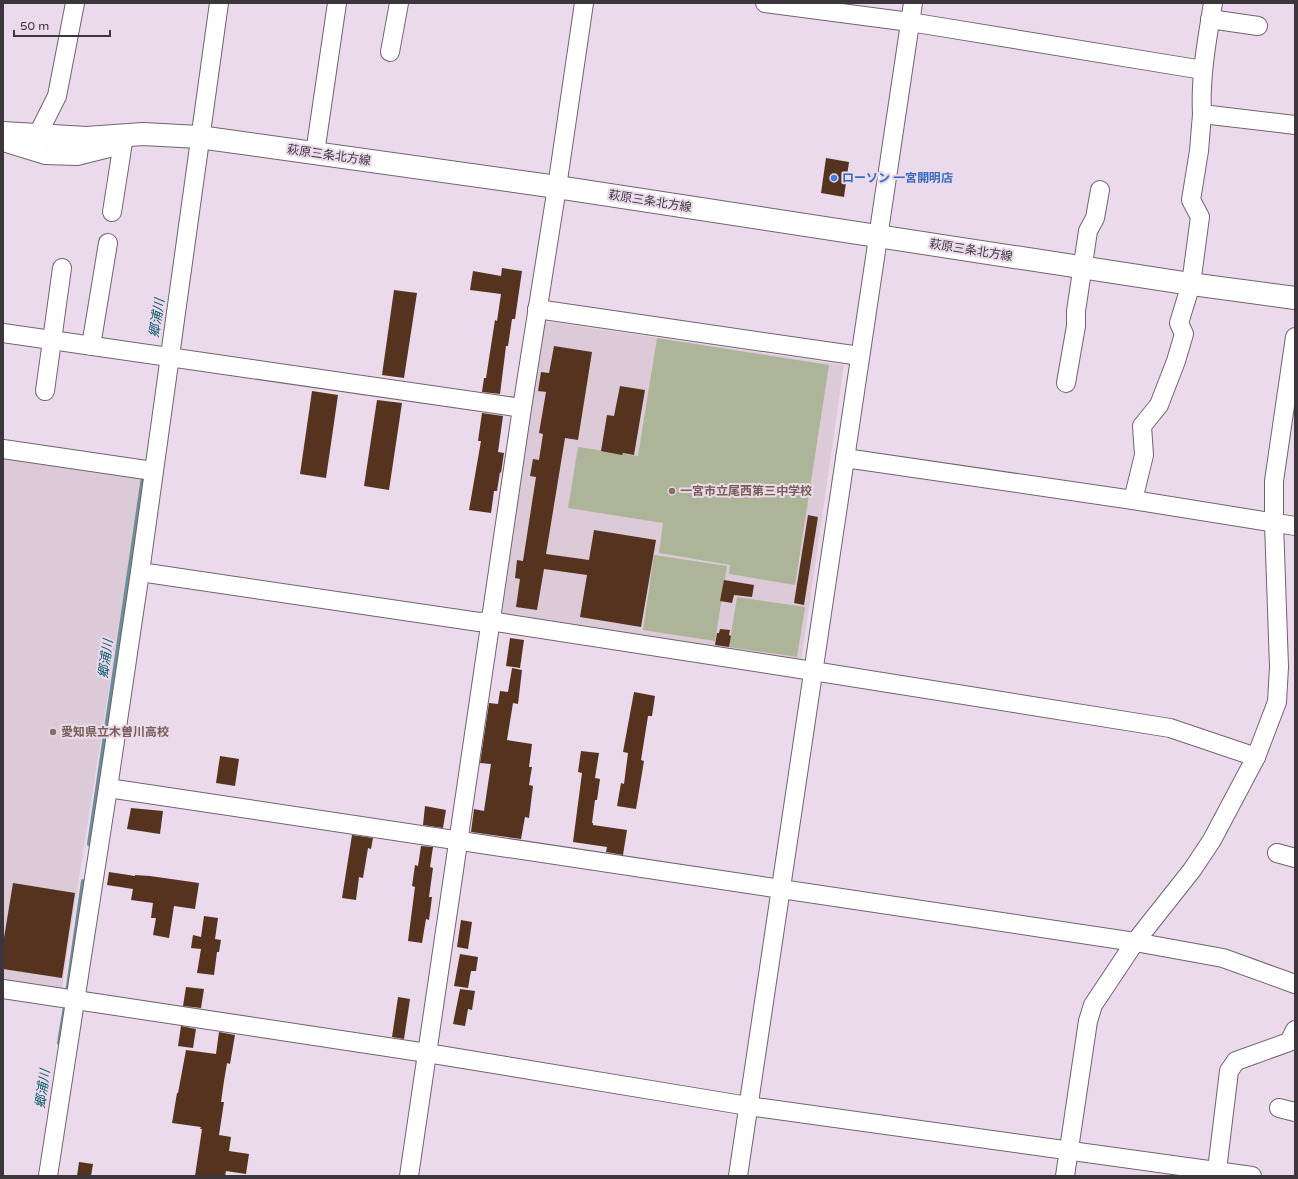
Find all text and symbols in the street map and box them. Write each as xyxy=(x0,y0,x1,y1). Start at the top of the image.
scale bar xyxy=(14,12,110,38)
text: 50 m xyxy=(20,19,49,33)
street label: 萩原三条北方線 xyxy=(286,142,372,168)
place label: ローソン 一宮開明店 xyxy=(842,171,953,185)
marker: ローソン 一宮開明店 xyxy=(829,173,839,183)
street label: 萩原三条北方線 xyxy=(607,188,693,214)
street label: 萩原三条北方線 xyxy=(928,237,1014,263)
water label: 郷浦川 xyxy=(146,296,168,339)
place label: 一宮市立尾西第三中学校 xyxy=(680,484,812,498)
marker: 一宮市立尾西第三中学校 xyxy=(667,486,677,496)
water label: 郷浦川 xyxy=(95,637,117,679)
place label: 愛知県立木曽川高校 xyxy=(61,725,169,739)
marker: 愛知県立木曽川高校 xyxy=(48,727,58,737)
water label: 郷浦川 xyxy=(32,1067,54,1109)

